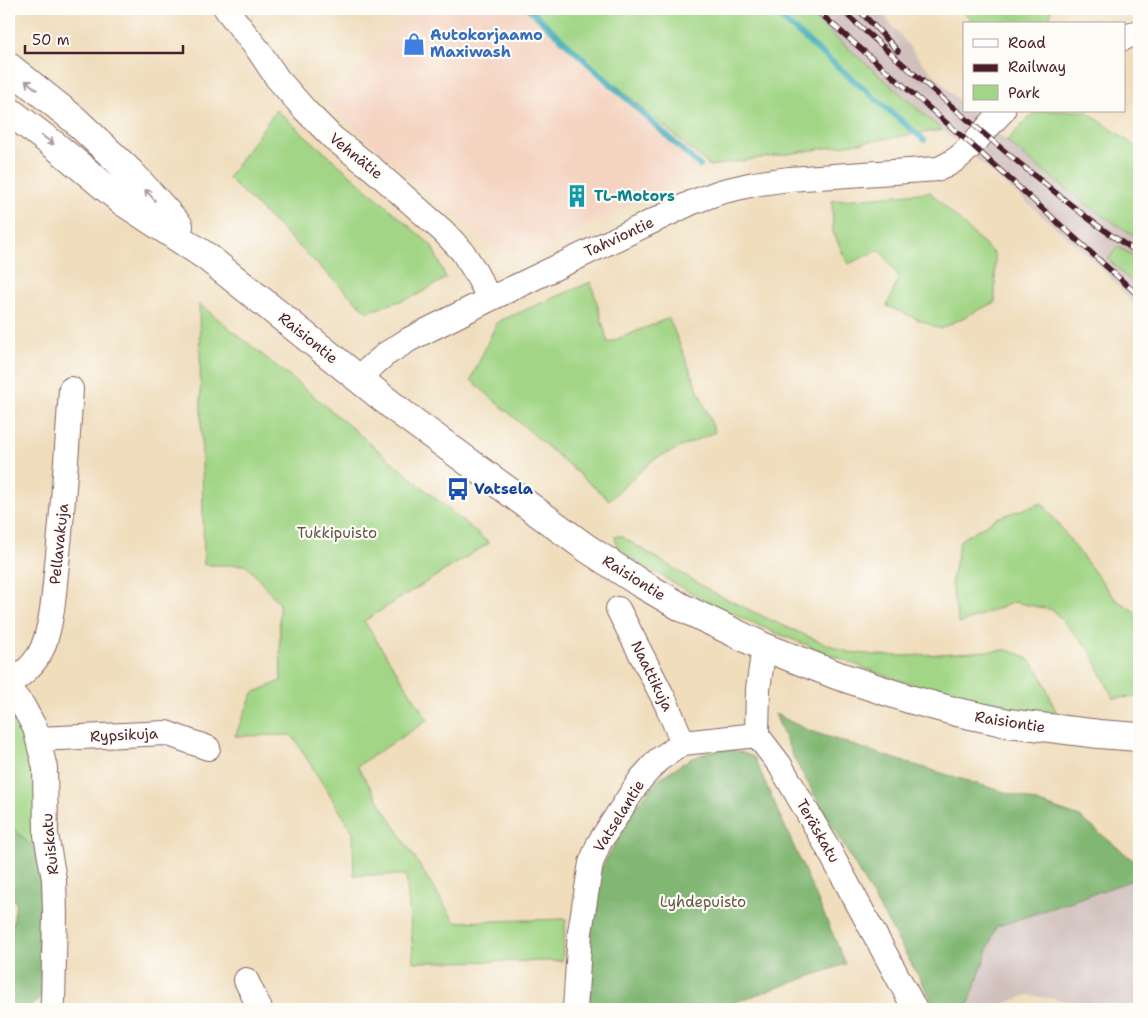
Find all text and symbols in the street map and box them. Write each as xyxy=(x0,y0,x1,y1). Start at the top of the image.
scale bar xyxy=(25,22,182,54)
legend xyxy=(963,22,1126,112)
place label: Autokorjaamo Maxiwash xyxy=(430,25,543,62)
text: 50 m xyxy=(32,30,70,50)
shop icon: Autokorjaamo Maxiwash xyxy=(401,31,427,57)
text: Road xyxy=(1008,33,1046,53)
text: Railway xyxy=(1008,57,1066,77)
one-way arrow xyxy=(25,79,38,90)
text: Park xyxy=(1008,83,1040,103)
street label: Vehnätie xyxy=(325,128,387,184)
one-way arrow xyxy=(41,135,55,145)
building icon: TL-Motors xyxy=(564,183,590,209)
place label: TL-Motors xyxy=(594,186,675,206)
one-way arrow xyxy=(144,188,156,201)
street label: Tahviontie xyxy=(581,212,657,262)
street label: Raisiontie xyxy=(274,308,342,368)
bus stop icon: Vatsela xyxy=(445,476,471,502)
place label: Vatsela xyxy=(474,479,534,499)
street label: Pellavakuja xyxy=(45,502,73,585)
park label: Tukkipuisto xyxy=(297,523,377,543)
street label: Raisiontie xyxy=(599,551,669,605)
street label: Naattikuja xyxy=(626,637,678,715)
street label: Raisiontie xyxy=(973,707,1047,737)
street label: Rypsikuja xyxy=(89,723,159,747)
street label: Vatselantie xyxy=(589,776,649,856)
street label: Teräskatu xyxy=(792,795,844,867)
street label: Ruiskatu xyxy=(37,812,63,876)
park label: Lyhdepuisto xyxy=(660,892,746,912)

